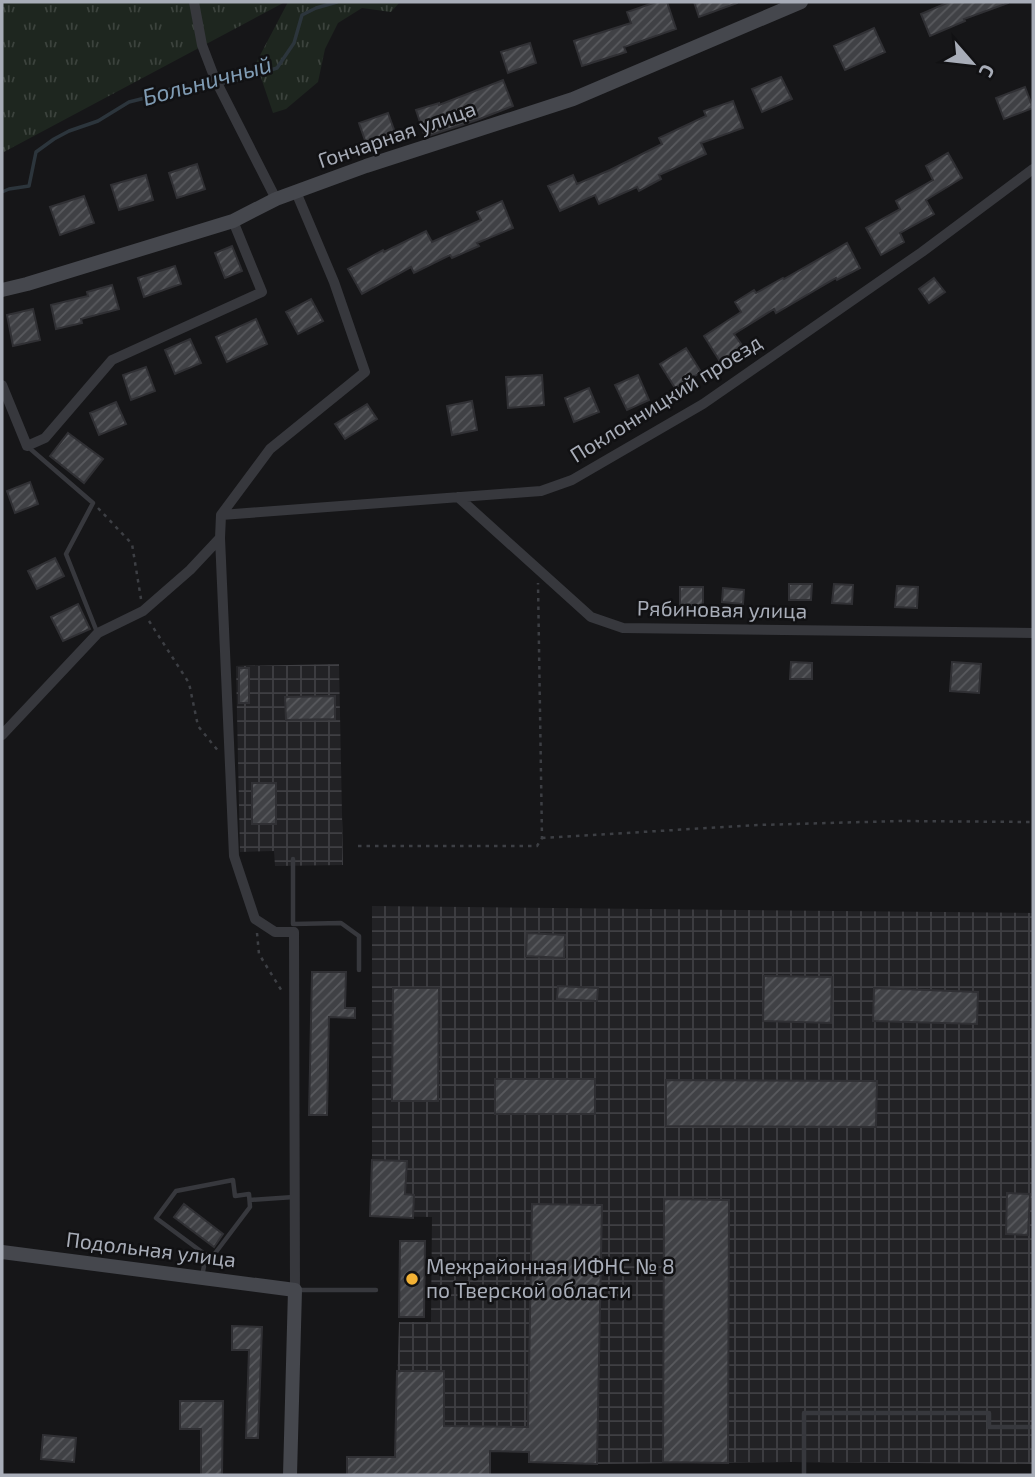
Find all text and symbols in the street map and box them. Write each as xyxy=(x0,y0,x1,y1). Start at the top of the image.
north arrow xyxy=(937,28,1007,98)
water label: Больничный xyxy=(139,49,275,111)
text: С xyxy=(975,61,1000,82)
street label: Гончарная улица xyxy=(314,95,479,173)
street label: Поклонницкий проезд xyxy=(565,329,766,467)
street label: Рябиновая улица xyxy=(637,595,807,623)
street label: Подольная улица xyxy=(65,1226,238,1272)
place label: Межрайонная ИФНС № 8 по Тверской области xyxy=(426,1253,675,1302)
marker: Межрайонная ИФНС № 8 по Тверской области xyxy=(404,1271,420,1287)

